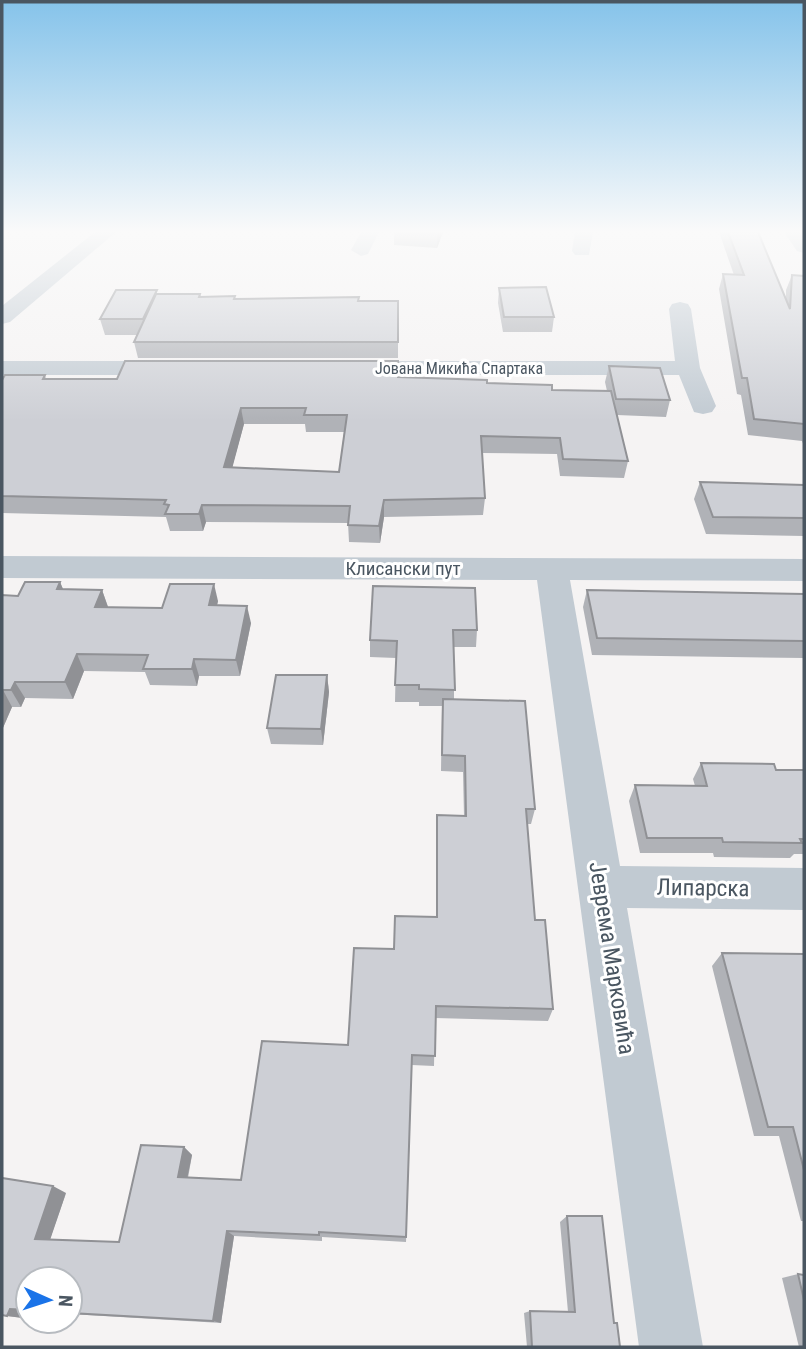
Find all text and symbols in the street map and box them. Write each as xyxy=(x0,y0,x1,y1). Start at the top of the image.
street label: Јована Микића Спартака xyxy=(375,359,543,378)
street label: Клисански пут xyxy=(345,557,461,580)
street label: Јеврема Марковића xyxy=(583,860,641,1056)
street label: Липарска xyxy=(656,874,750,902)
north arrow xyxy=(14,1265,84,1335)
text: N xyxy=(54,1294,77,1307)

